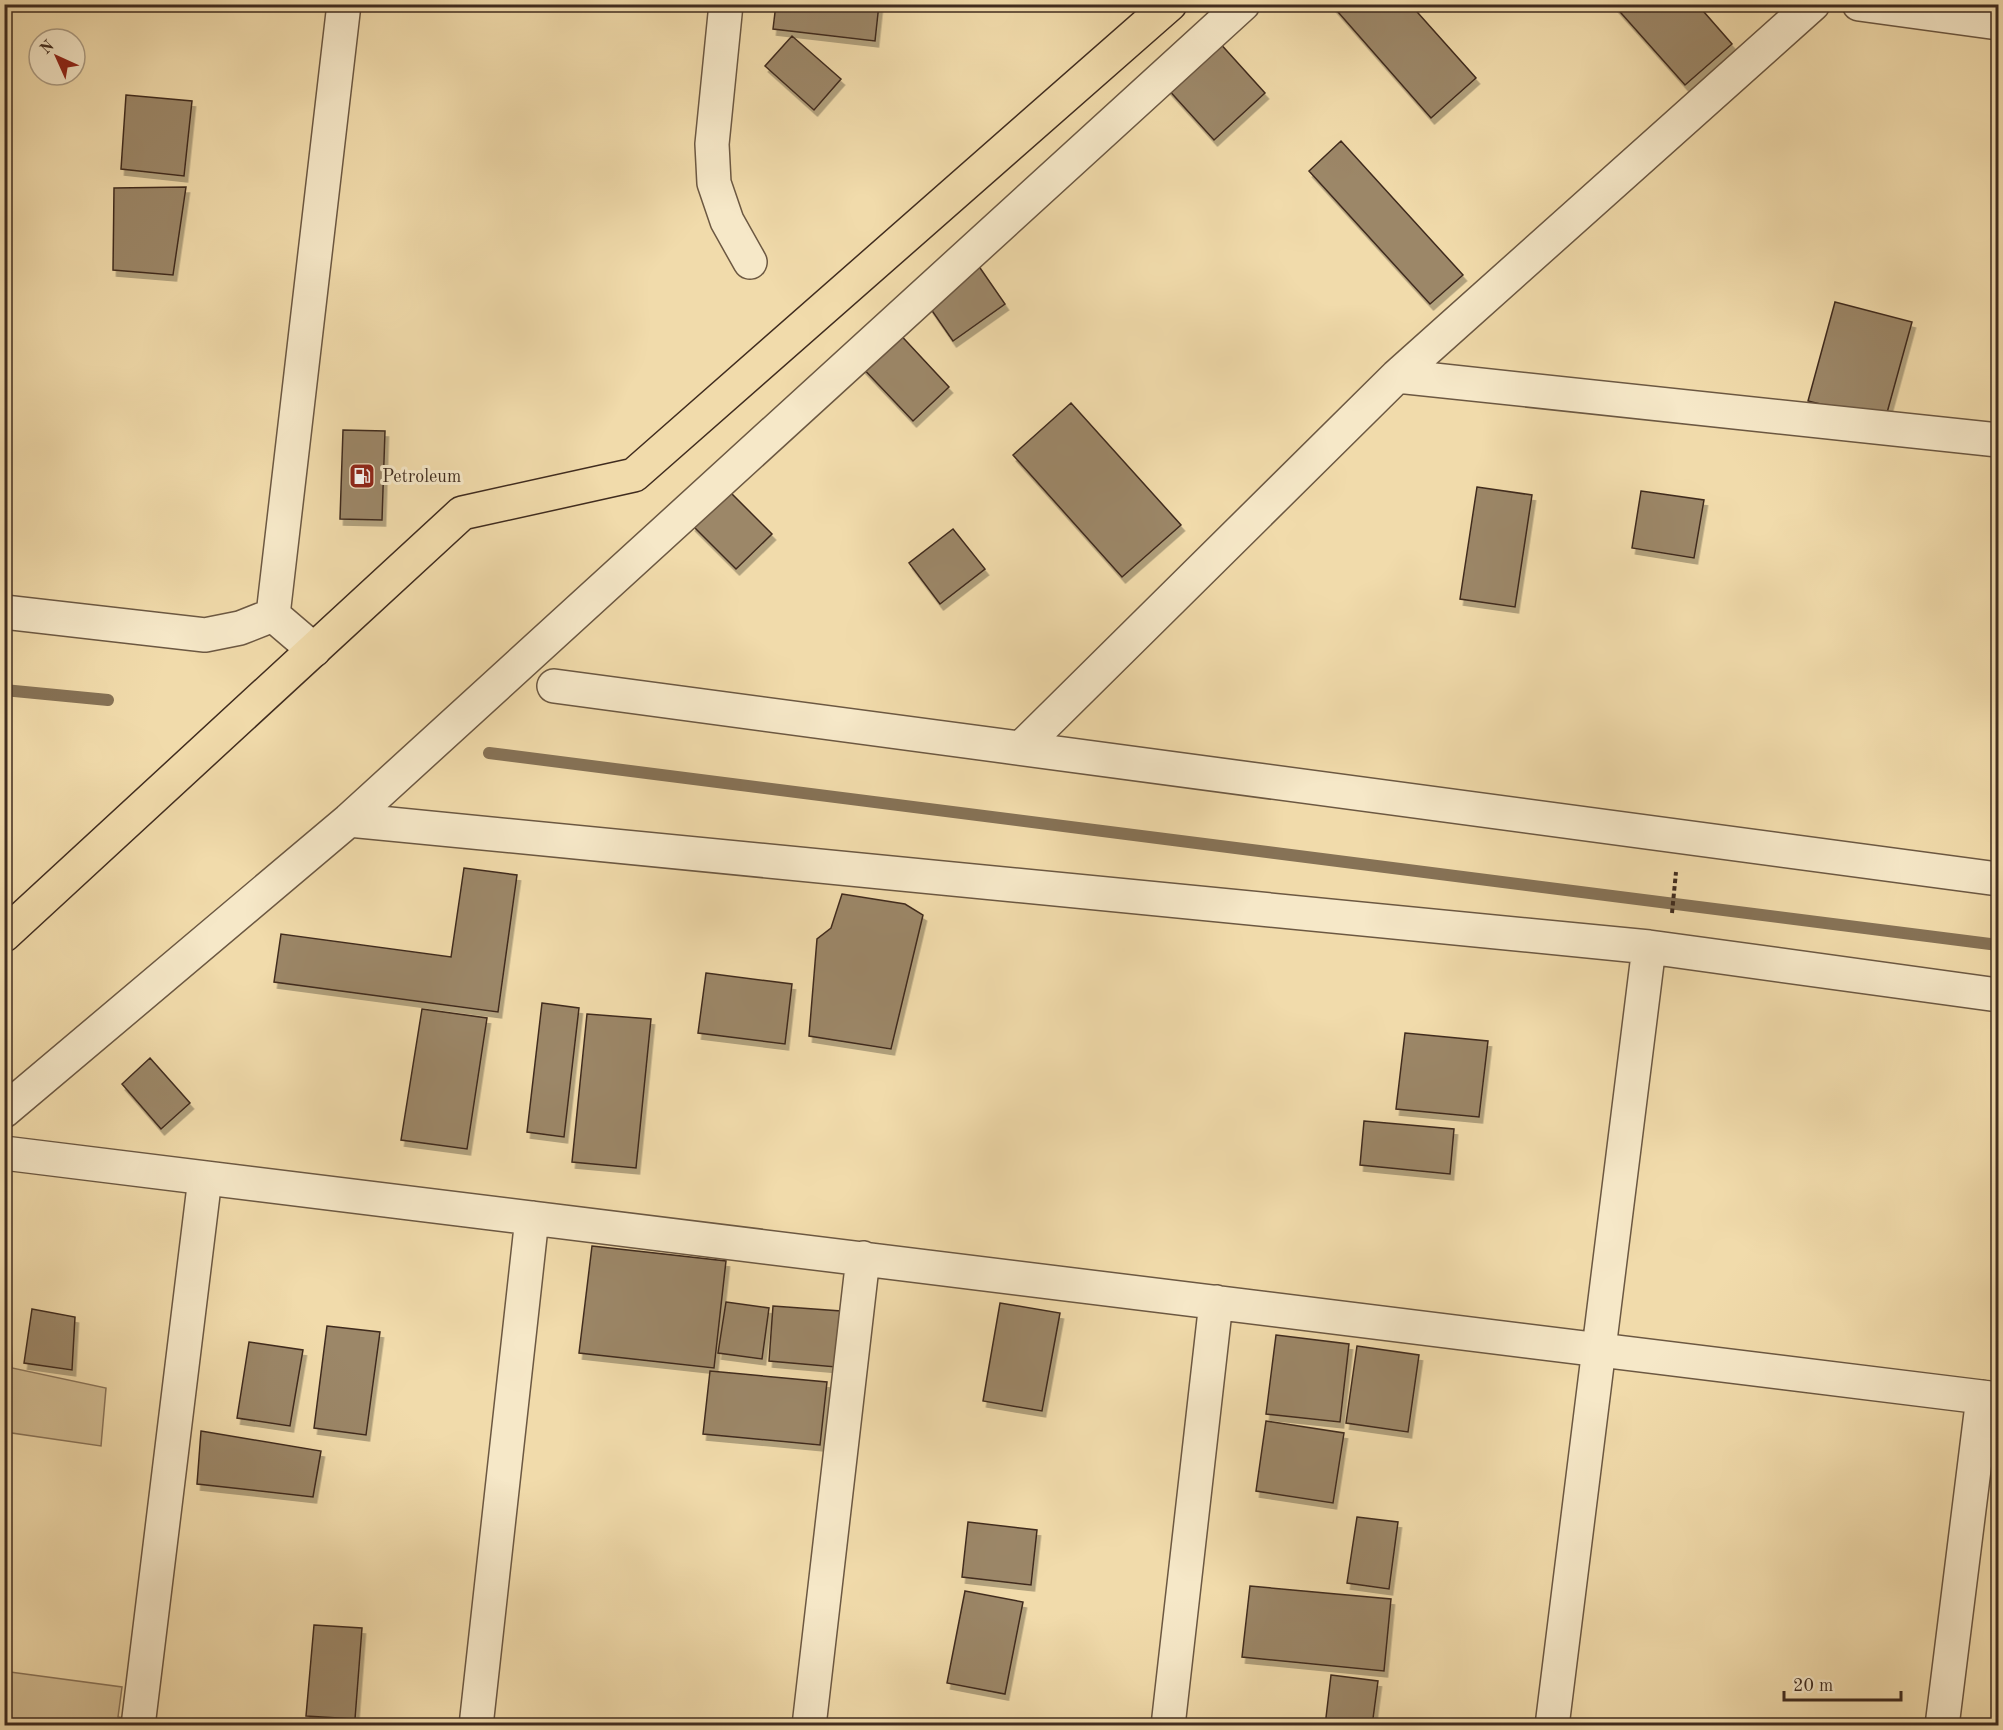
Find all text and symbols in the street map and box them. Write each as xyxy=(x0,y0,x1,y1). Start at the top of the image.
north arrow xyxy=(27,27,87,87)
text: N xyxy=(38,37,58,58)
fuel station icon: Petroleum xyxy=(347,461,377,491)
place label: Petroleum xyxy=(382,468,461,486)
scale bar xyxy=(1784,1664,1901,1702)
text: 20 m xyxy=(1793,1677,1833,1695)

